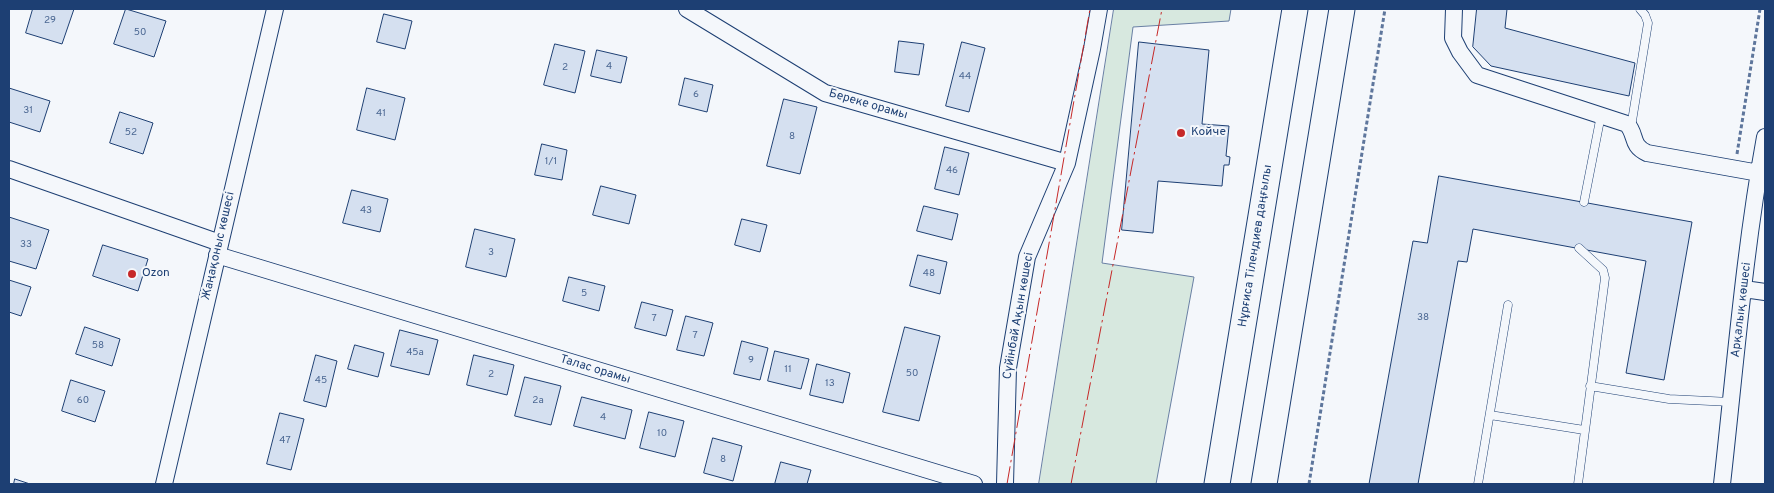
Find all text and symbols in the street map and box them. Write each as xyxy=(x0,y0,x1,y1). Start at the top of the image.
house number: 29 xyxy=(44,15,56,27)
house number: 50 xyxy=(134,27,146,39)
house number: 4 xyxy=(606,61,612,73)
house number: 2 xyxy=(562,62,568,74)
house number: 44 xyxy=(959,71,971,83)
street label: Береке орамы xyxy=(827,87,909,123)
house number: 6 xyxy=(693,89,699,101)
house number: 31 xyxy=(23,105,33,117)
house number: 41 xyxy=(376,108,386,120)
place label: Койче xyxy=(1191,126,1226,140)
house number: 52 xyxy=(125,127,137,139)
marker: Койче xyxy=(1175,127,1187,139)
house number: 8 xyxy=(789,131,795,143)
house number: 1/1 xyxy=(545,156,557,168)
street label: Нұрғиса Тілендиев даңғылы xyxy=(1236,164,1276,328)
house number: 46 xyxy=(946,165,958,177)
street label: Жаңақоныс көшесі xyxy=(200,190,238,302)
house number: 43 xyxy=(360,205,372,217)
house number: 33 xyxy=(20,239,32,251)
house number: 3 xyxy=(488,247,494,259)
street label: Сүйінбай Ақын көшесі xyxy=(1001,251,1037,381)
street label: Арқалық көшесі xyxy=(1729,262,1755,358)
place label: Ozon xyxy=(142,267,170,281)
marker: Ozon xyxy=(126,268,138,280)
house number: 48 xyxy=(923,268,935,280)
house number: 5 xyxy=(581,288,587,300)
house number: 38 xyxy=(1417,312,1429,324)
house number: 7 xyxy=(651,313,657,325)
house number: 7 xyxy=(692,330,698,342)
house number: 58 xyxy=(92,340,104,352)
house number: 45а xyxy=(406,347,424,359)
street label: Талас орамы xyxy=(558,352,632,388)
house number: 9 xyxy=(748,355,754,367)
house number: 11 xyxy=(784,364,792,376)
house number: 50 xyxy=(906,368,918,380)
house number: 2 xyxy=(488,369,494,381)
house number: 45 xyxy=(315,375,327,387)
house number: 13 xyxy=(825,378,835,390)
house number: 60 xyxy=(77,395,89,407)
house number: 2а xyxy=(532,395,544,407)
house number: 4 xyxy=(600,412,606,424)
house number: 10 xyxy=(657,428,667,440)
house number: 47 xyxy=(279,435,291,447)
house number: 8 xyxy=(720,454,726,466)

